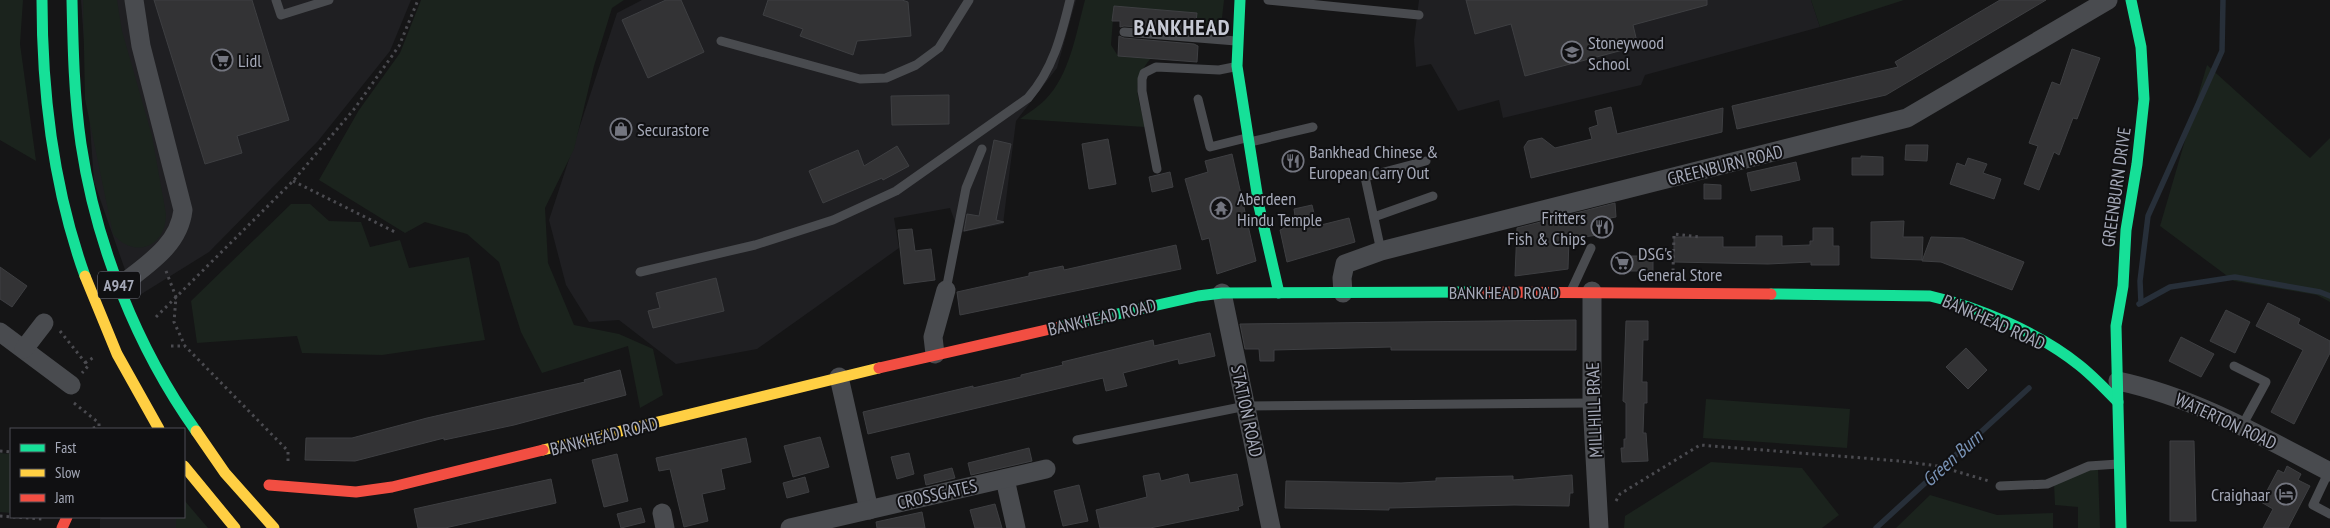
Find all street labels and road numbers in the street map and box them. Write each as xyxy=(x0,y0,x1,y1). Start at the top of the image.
street label: GREENBURN DRIVE xyxy=(2096,126,2136,248)
street label: GREENBURN ROAD xyxy=(1665,140,1785,190)
road number: A947 xyxy=(98,272,140,298)
street label: BANKHEAD ROAD xyxy=(1449,281,1559,304)
street label: BANKHEAD ROAD xyxy=(1939,289,2049,355)
street label: BANKHEAD ROAD xyxy=(1046,293,1158,341)
street label: MILLHILL BRAE xyxy=(1581,362,1607,458)
street label: STATION ROAD xyxy=(1226,363,1268,459)
street label: WATERTON ROAD xyxy=(2172,388,2280,454)
street label: BANKHEAD ROAD xyxy=(548,411,660,461)
street label: CROSSGATES xyxy=(895,474,980,514)

